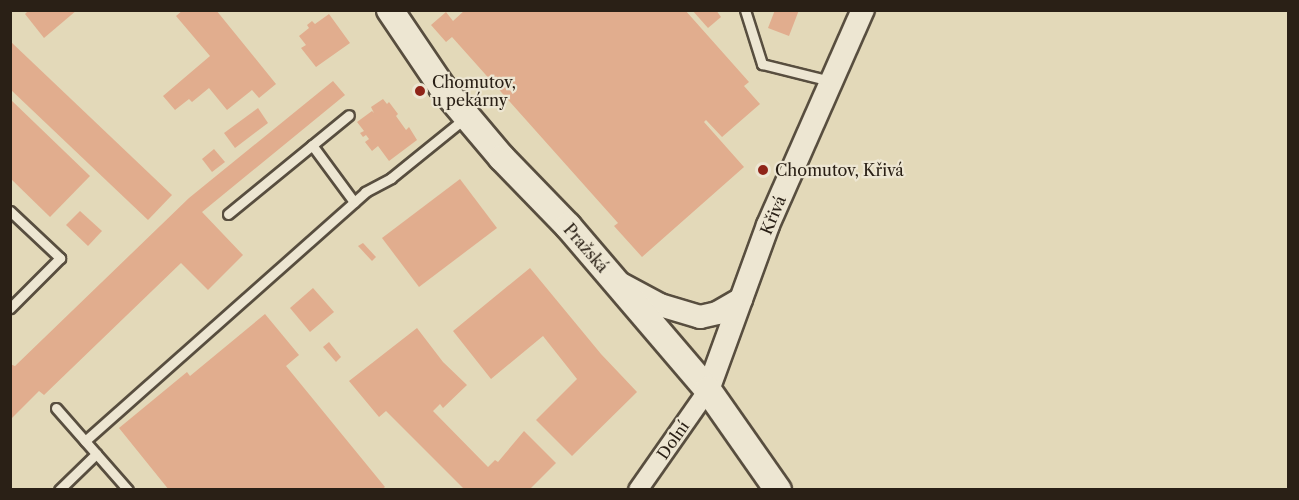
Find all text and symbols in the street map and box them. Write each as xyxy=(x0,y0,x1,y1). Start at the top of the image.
place label: Chomutov, u pekárny xyxy=(432,72,516,110)
marker: Chomutov, u pekárny xyxy=(413,84,427,98)
place label: Chomutov, Křivá xyxy=(775,160,904,180)
marker: Chomutov, Křivá xyxy=(756,163,770,177)
street label: Křivá xyxy=(756,193,790,237)
street label: Pražská xyxy=(560,220,612,276)
street label: Dolní xyxy=(653,417,693,463)

